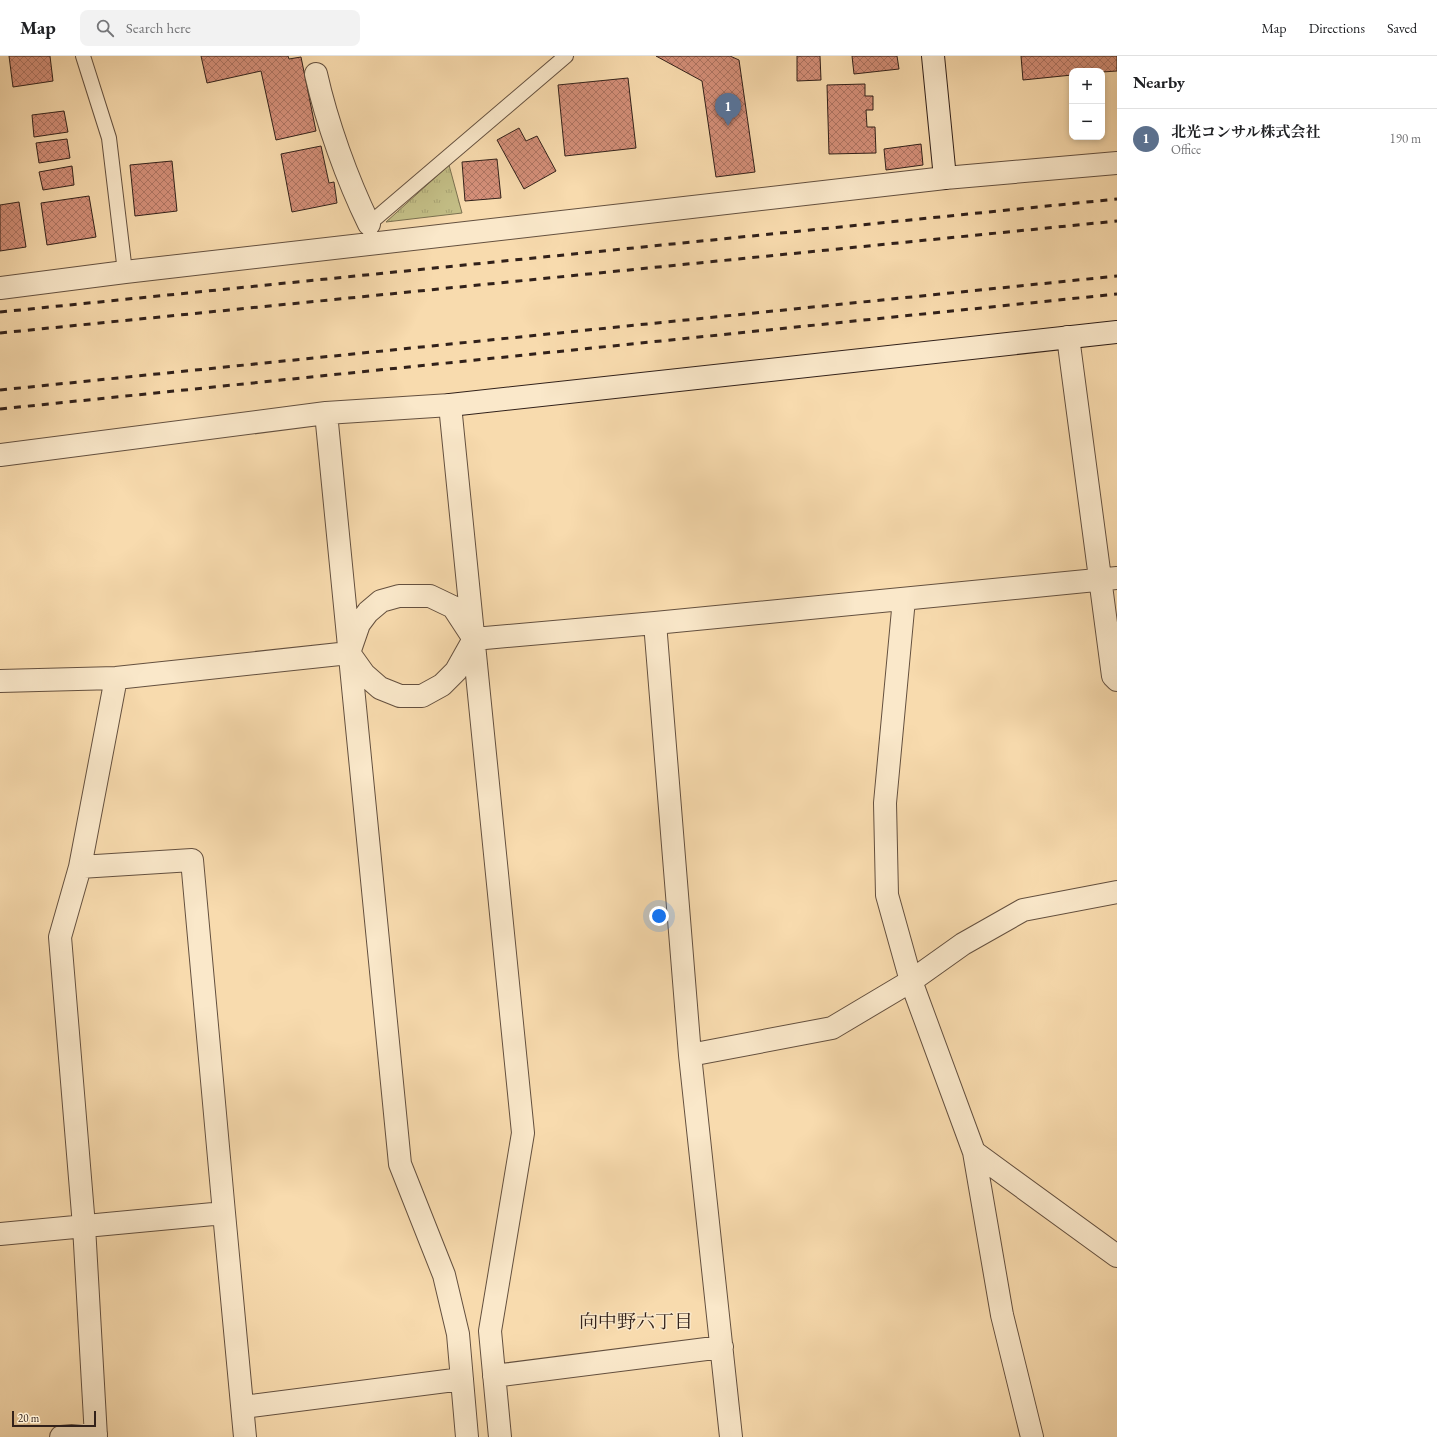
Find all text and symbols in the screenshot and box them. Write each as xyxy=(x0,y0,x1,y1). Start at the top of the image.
search box xyxy=(80,10,360,46)
text: Map xyxy=(20,15,56,40)
icon: search xyxy=(94,17,116,39)
text: Search here xyxy=(126,18,191,37)
text: Map xyxy=(1261,19,1287,37)
text: Directions xyxy=(1309,19,1365,37)
text: Saved xyxy=(1387,19,1417,37)
map controls xyxy=(1069,68,1105,140)
button: + xyxy=(1069,68,1105,104)
text: Nearby xyxy=(1133,71,1185,93)
pin: 1 xyxy=(715,93,741,126)
button: − xyxy=(1069,104,1105,140)
text: 北光コンサル株式会社 xyxy=(1171,122,1320,141)
text: 1 xyxy=(1143,130,1149,147)
text: 190 m xyxy=(1390,130,1421,147)
text: Office xyxy=(1171,141,1201,158)
your location xyxy=(649,906,669,926)
district label: 向中野六丁目 xyxy=(579,1309,693,1334)
scale bar xyxy=(12,1409,96,1428)
text: 20 m xyxy=(18,1411,39,1425)

